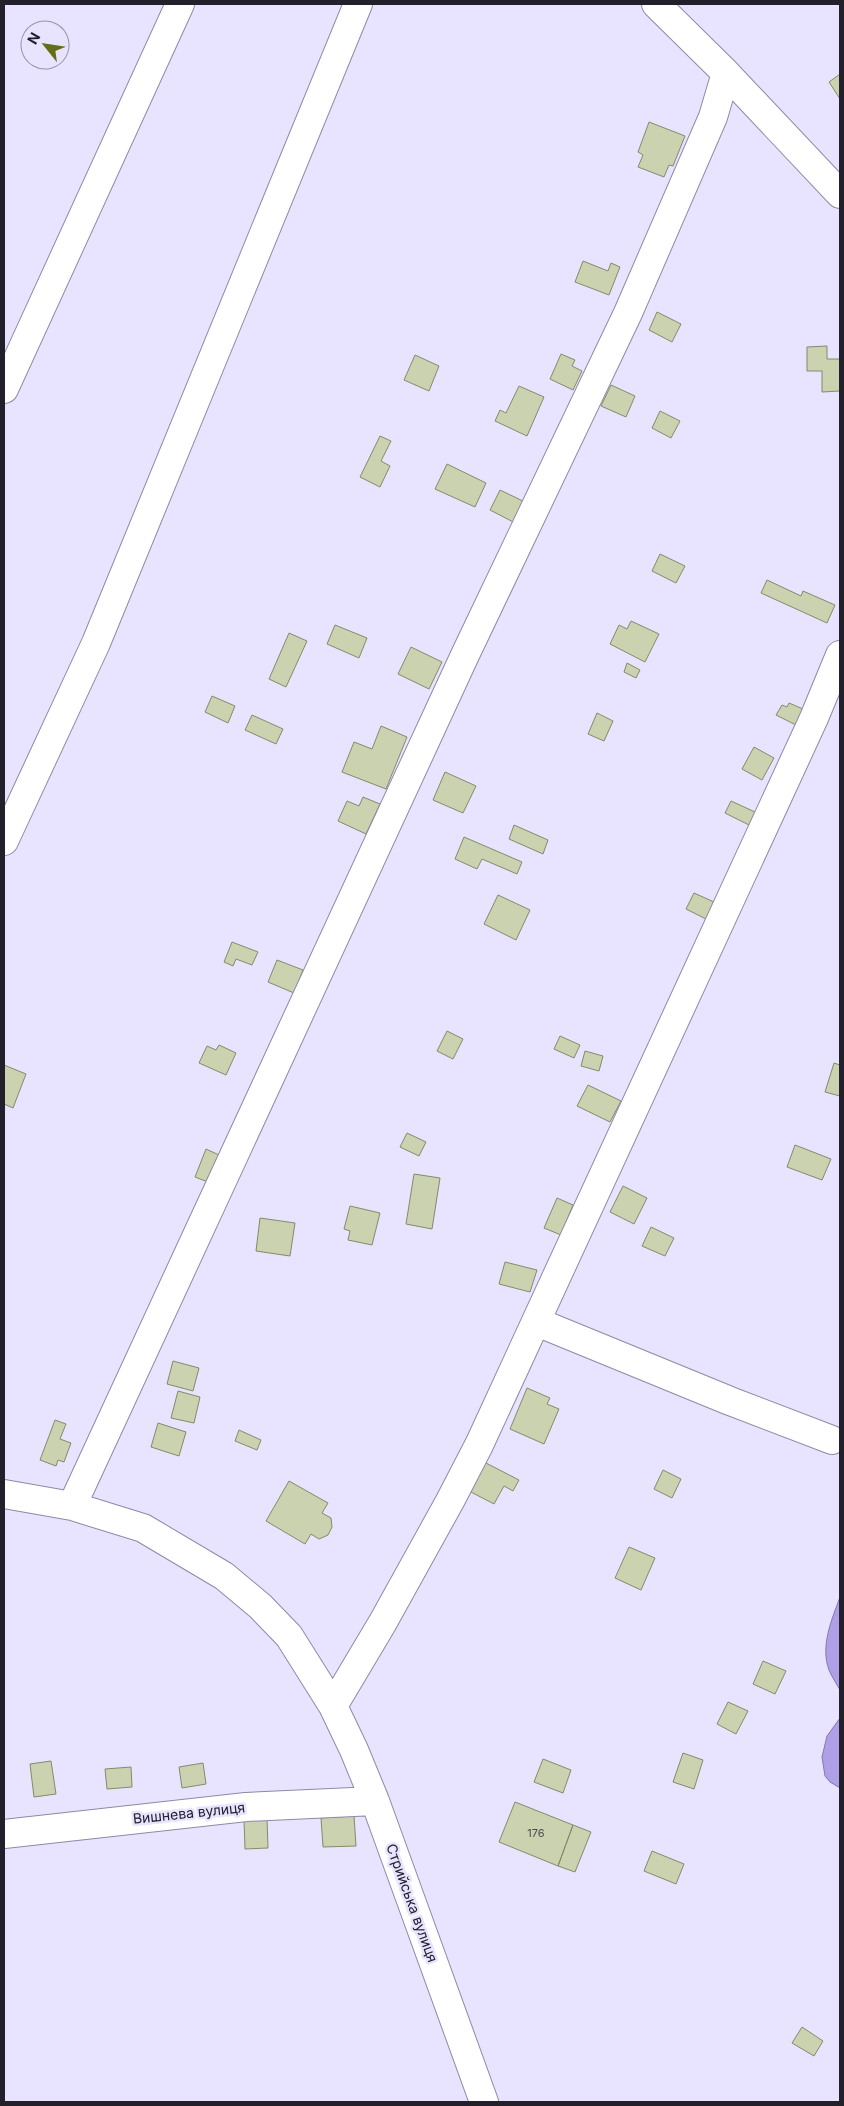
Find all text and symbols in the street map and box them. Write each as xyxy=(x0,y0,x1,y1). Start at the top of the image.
north arrow xyxy=(20,20,70,70)
text: N xyxy=(23,29,43,47)
street label: Вишнева вулиця xyxy=(132,1798,246,1827)
house number: 176 xyxy=(527,1826,545,1840)
street label: Стрийська вулиця xyxy=(383,1841,442,1964)

